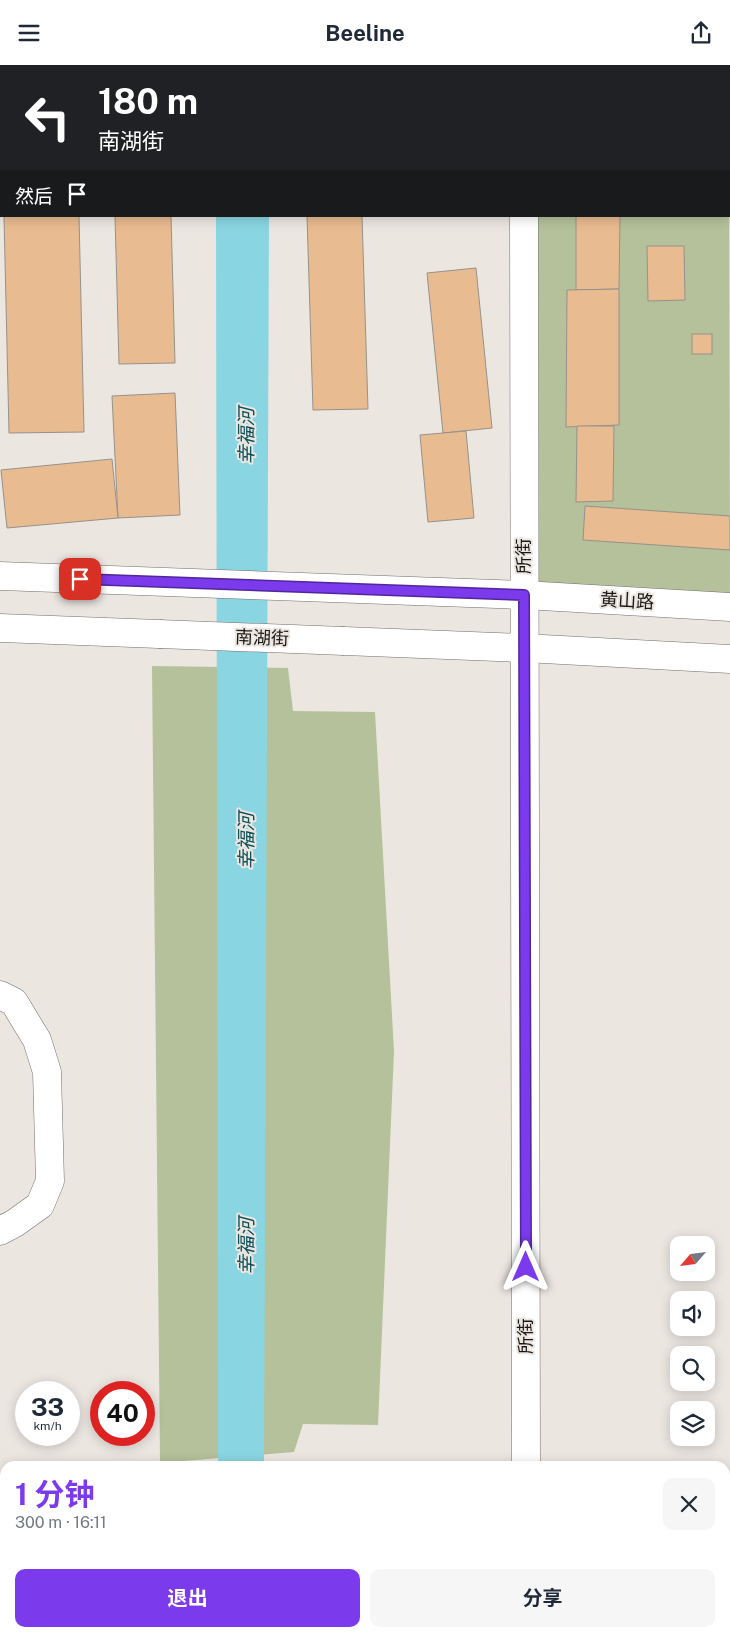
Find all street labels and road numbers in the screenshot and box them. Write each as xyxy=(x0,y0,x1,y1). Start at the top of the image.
street label: 所街 xyxy=(513,538,534,574)
street label: 黄山路 xyxy=(600,589,655,612)
street label: 南湖街 xyxy=(235,626,289,649)
street label: 所街 xyxy=(515,1318,536,1354)

